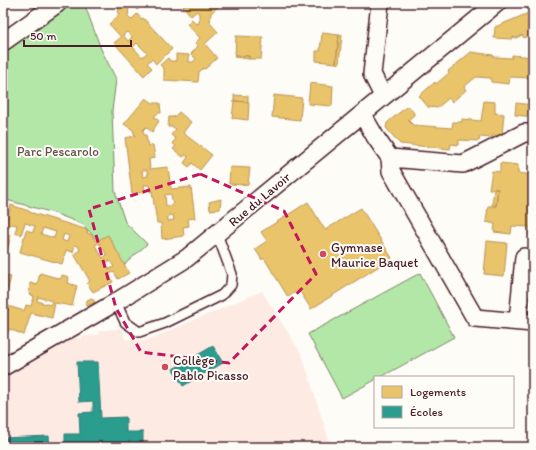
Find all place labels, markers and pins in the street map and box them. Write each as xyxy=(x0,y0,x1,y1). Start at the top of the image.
place label: Gymnase Maurice Baquet xyxy=(331,240,418,270)
marker: Gymnase Maurice Baquet xyxy=(318,249,328,259)
place label: Collège Pablo Picasso xyxy=(173,353,249,383)
marker: Collège Pablo Picasso xyxy=(160,362,170,372)

